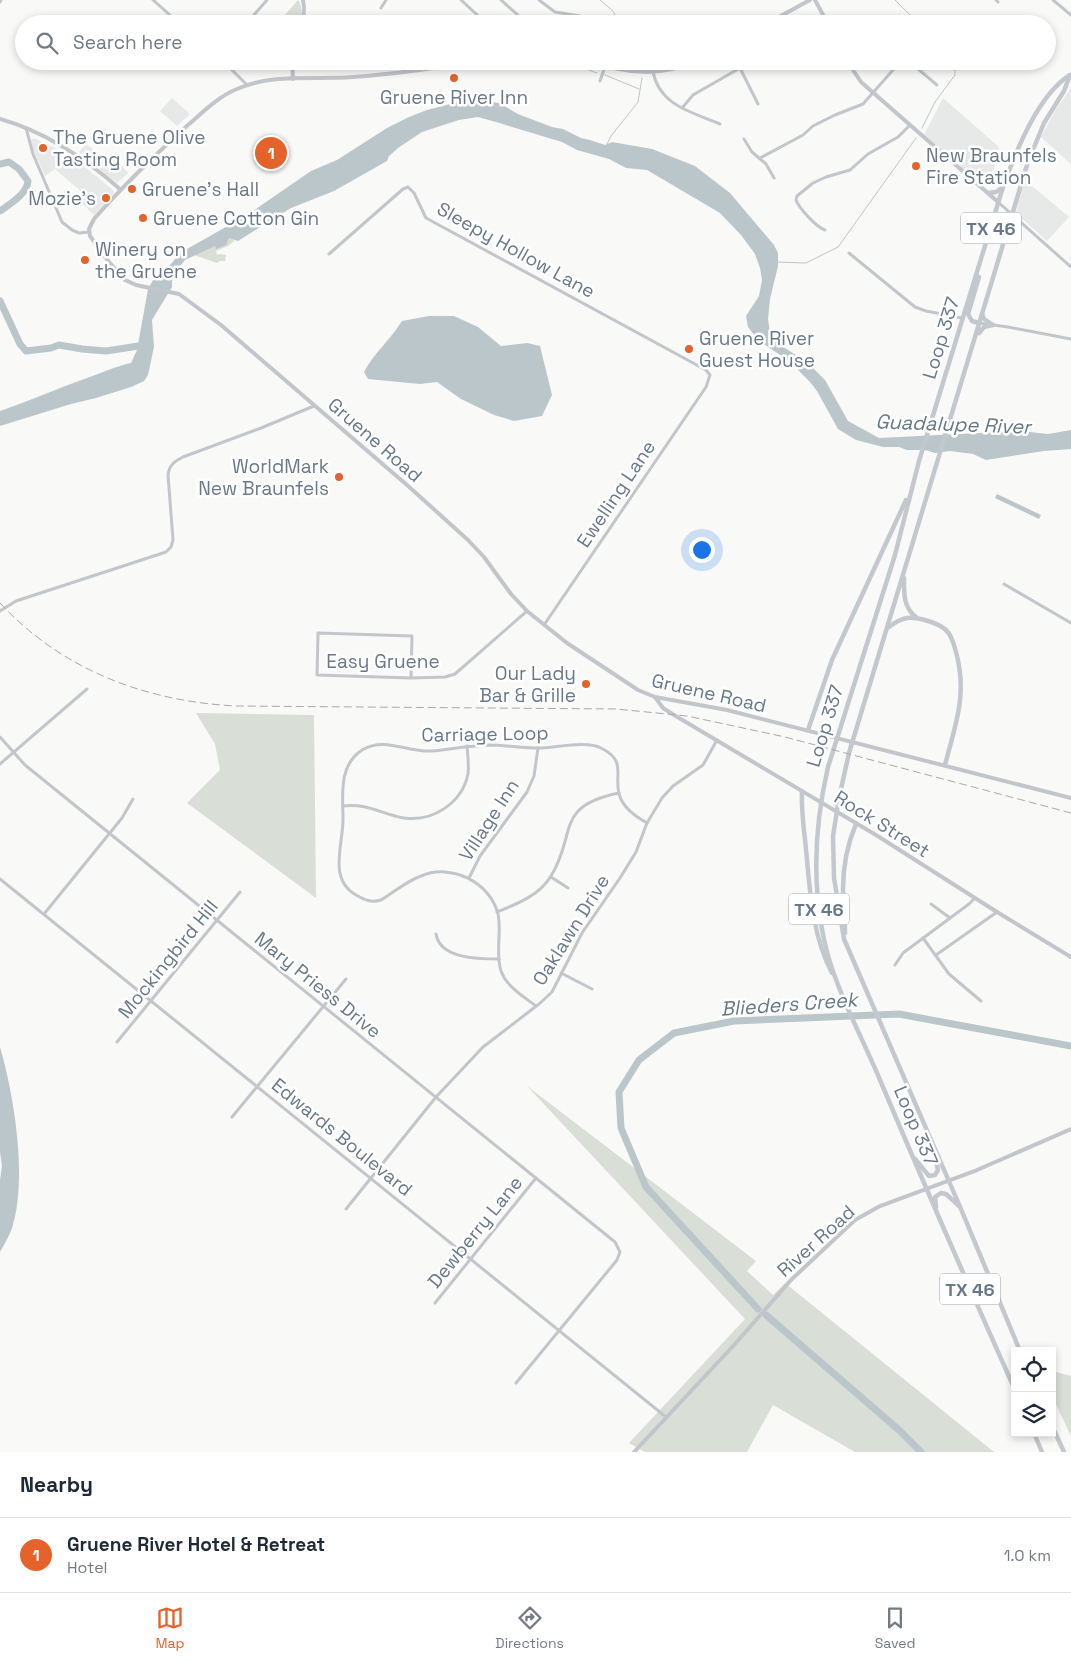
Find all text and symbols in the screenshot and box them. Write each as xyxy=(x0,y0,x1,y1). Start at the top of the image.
search box xyxy=(15,15,1056,70)
icon: search xyxy=(33,29,61,57)
text: Search here xyxy=(73,30,183,55)
marker: Gruene River Inn xyxy=(448,72,460,84)
place label: Gruene River Inn xyxy=(380,85,528,110)
place label: The Gruene Olive Tasting Room xyxy=(53,125,205,172)
pin: 1 xyxy=(255,134,287,172)
marker: The Gruene Olive Tasting Room xyxy=(37,142,49,154)
place label: New Braunfels Fire Station xyxy=(926,143,1057,190)
marker: New Braunfels Fire Station xyxy=(910,160,922,172)
place label: Gruene's Hall xyxy=(142,177,259,202)
marker: Gruene's Hall xyxy=(126,183,138,195)
place label: Mozie's xyxy=(28,186,96,211)
marker: Mozie's xyxy=(100,192,112,204)
street label: Sleepy Hollow Lane xyxy=(433,196,599,304)
place label: Gruene Cotton Gin xyxy=(153,206,319,231)
marker: Gruene Cotton Gin xyxy=(137,212,149,224)
road number: TX 46 xyxy=(961,212,1021,244)
place label: Winery on the Gruene xyxy=(95,237,197,284)
marker: Winery on the Gruene xyxy=(79,254,91,266)
street label: Loop 337 xyxy=(917,294,965,382)
place label: Gruene River Guest House xyxy=(699,326,815,373)
marker: Gruene River Guest House xyxy=(683,343,695,355)
street label: Gruene Road xyxy=(323,392,427,488)
water label: Guadalupe River xyxy=(875,408,1034,440)
street label: Ewelling Lane xyxy=(571,436,661,552)
place label: WorldMark New Braunfels xyxy=(198,454,329,501)
marker: WorldMark New Braunfels xyxy=(333,471,345,483)
your location xyxy=(689,537,715,563)
street label: Easy Gruene xyxy=(326,649,440,674)
place label: Our Lady Bar & Grille xyxy=(479,661,576,708)
street label: Gruene Road xyxy=(649,668,769,718)
marker: Our Lady Bar & Grille xyxy=(580,678,592,690)
street label: Loop 337 xyxy=(801,682,849,770)
street label: Carriage Loop xyxy=(421,720,549,748)
street label: Village Inn xyxy=(453,774,525,866)
street label: Rock Street xyxy=(829,785,935,863)
street label: Oaklawn Drive xyxy=(527,870,615,990)
road number: TX 46 xyxy=(789,894,849,924)
street label: Mockingbird Hill xyxy=(112,895,224,1023)
street label: Mary Priess Drive xyxy=(250,926,386,1044)
water label: Blieders Creek xyxy=(720,986,860,1022)
street label: Edwards Boulevard xyxy=(266,1072,418,1202)
street label: Loop 337 xyxy=(888,1082,944,1170)
street label: Dewberry Lane xyxy=(422,1171,528,1293)
street label: River Road xyxy=(772,1199,860,1283)
road number: TX 46 xyxy=(940,1274,1000,1305)
map controls xyxy=(1011,1347,1056,1437)
button: locate xyxy=(1011,1347,1056,1392)
button: layers xyxy=(1011,1392,1056,1437)
text: Nearby xyxy=(20,1471,93,1498)
text: Gruene River Hotel & Retreat xyxy=(67,1532,325,1557)
text: 1 xyxy=(32,1545,40,1566)
text: 1.0 km xyxy=(1004,1545,1051,1566)
text: Hotel xyxy=(67,1557,108,1578)
tab: Map xyxy=(155,1604,185,1652)
tab: Directions xyxy=(495,1604,564,1652)
tab: Saved xyxy=(875,1604,916,1652)

